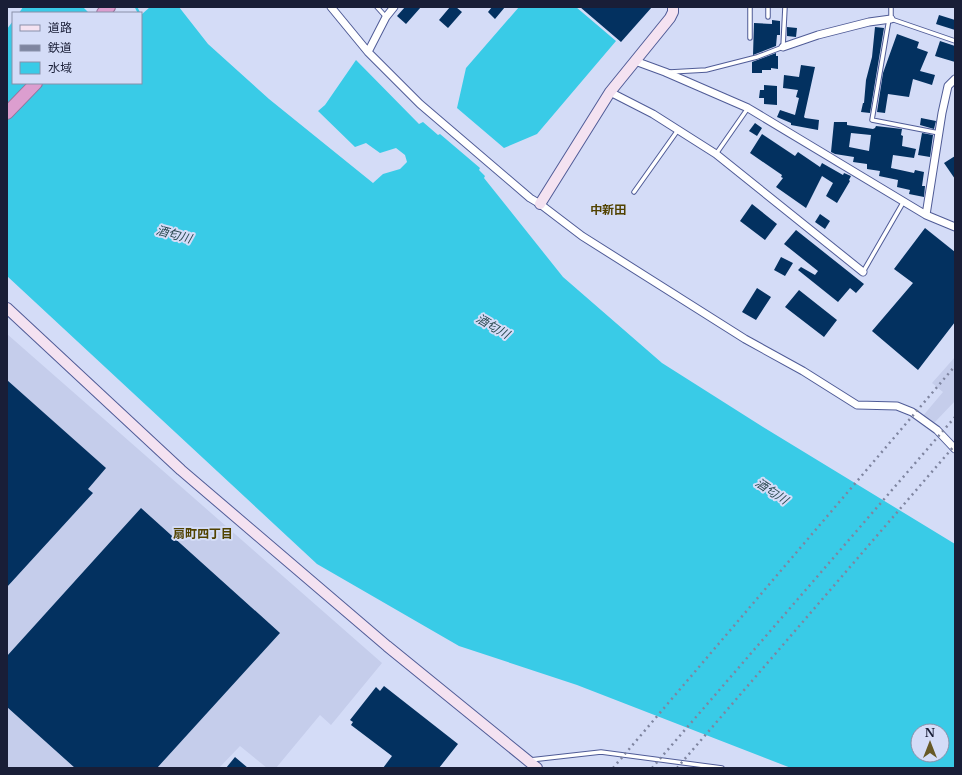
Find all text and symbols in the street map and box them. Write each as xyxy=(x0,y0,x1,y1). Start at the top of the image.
legend xyxy=(12,12,142,84)
text: 道路 xyxy=(48,20,72,35)
text: 鉄道 xyxy=(48,40,72,55)
text: 水域 xyxy=(48,60,72,75)
district label: 中新田 xyxy=(590,202,626,217)
water label: 酒匂川 xyxy=(155,222,195,246)
water label: 酒匂川 xyxy=(474,311,514,342)
water label: 酒匂川 xyxy=(753,475,793,508)
district label: 扇町四丁目 xyxy=(173,526,233,541)
north arrow xyxy=(910,723,950,763)
text: N xyxy=(925,726,936,740)

